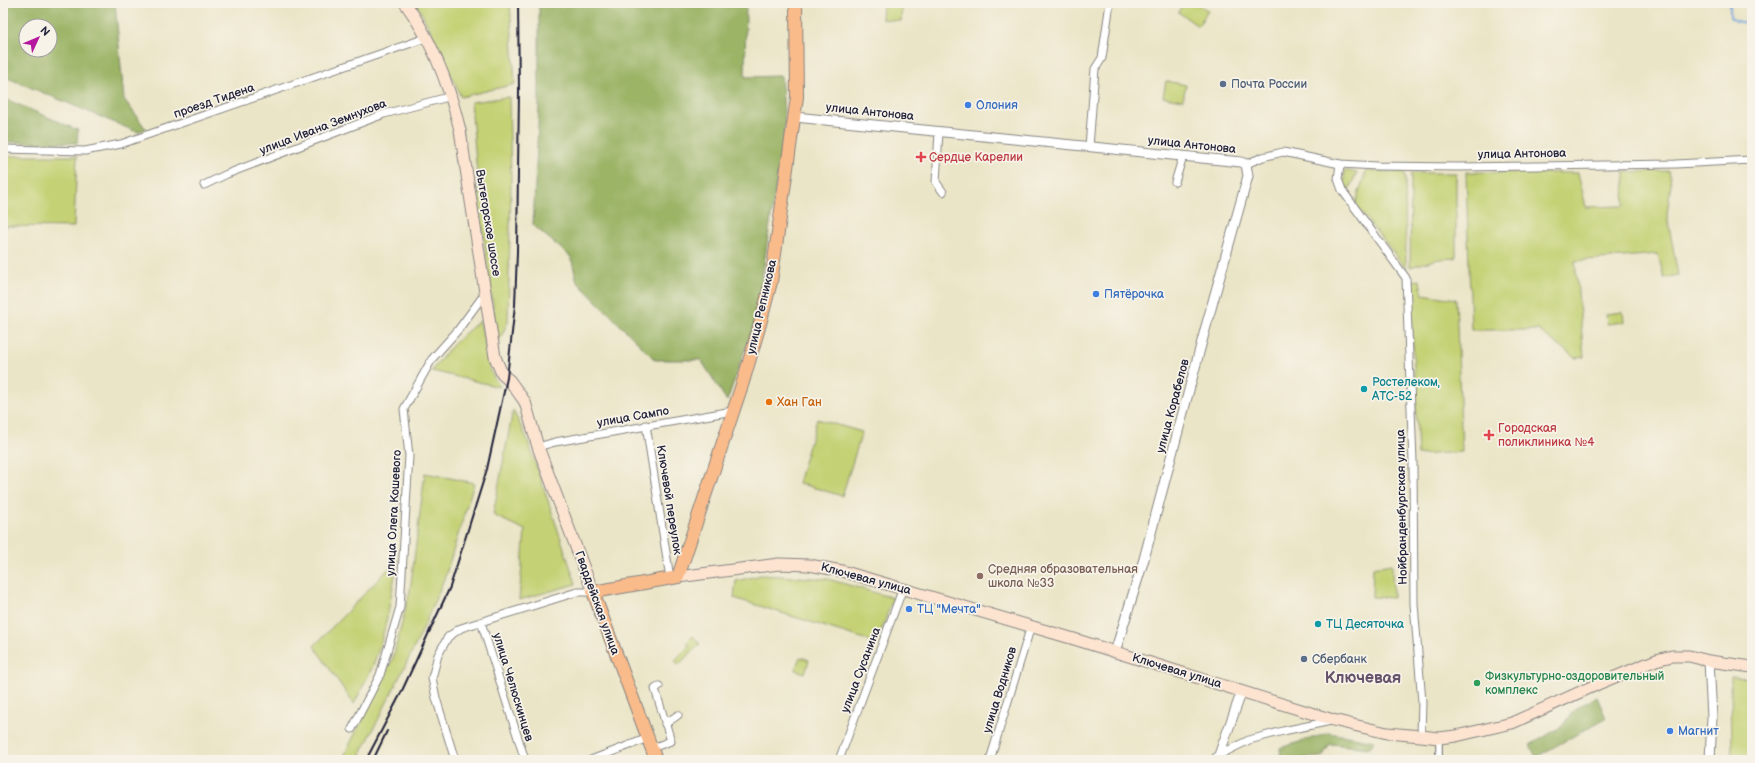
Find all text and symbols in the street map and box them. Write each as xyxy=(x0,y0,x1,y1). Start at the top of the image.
north arrow xyxy=(18,18,58,58)
text: N xyxy=(37,24,52,39)
place label: Почта России xyxy=(1231,77,1307,92)
marker: Почта России xyxy=(1218,79,1228,89)
street label: проезд Тидена xyxy=(172,80,256,122)
street label: улица Ивана Земнухова xyxy=(257,96,389,158)
place label: Олония xyxy=(976,98,1018,113)
street label: улица Антонова xyxy=(825,100,915,124)
marker: Олония xyxy=(963,100,973,110)
street label: улица Антонова xyxy=(1147,133,1237,157)
street label: улица Антонова xyxy=(1478,146,1566,162)
place label: Сердце Карелии xyxy=(929,150,1023,165)
marker: Сердце Карелии xyxy=(916,152,926,162)
street label: Вытегорское шоссе xyxy=(472,168,504,278)
street label: улица Репникова xyxy=(744,258,780,356)
place label: Пятёрочка xyxy=(1104,287,1164,302)
marker: Пятёрочка xyxy=(1091,289,1101,299)
street label: улица Корабелов xyxy=(1153,357,1193,455)
place label: Ростелеком, АТС-52 xyxy=(1371,375,1440,404)
marker: Ростелеком, АТС-52 xyxy=(1359,384,1369,394)
place label: Хан Ган xyxy=(777,395,822,410)
marker: Хан Ган xyxy=(764,397,774,407)
street label: улица Сампо xyxy=(596,403,670,431)
place label: Городская поликлиника №4 xyxy=(1498,421,1595,450)
street label: Нойбранденбургская улица xyxy=(1393,429,1411,585)
marker: Городская поликлиника №4 xyxy=(1483,429,1495,441)
street label: Ключевой переулок xyxy=(653,444,685,557)
street label: улица Олега Кошевого xyxy=(383,449,405,577)
street label: Гвардейская улица xyxy=(571,549,623,657)
street label: Ключевая улица xyxy=(819,560,913,598)
place label: Средняя образовательная школа №33 xyxy=(988,562,1138,591)
marker: Средняя образовательная школа №33 xyxy=(975,571,985,581)
place label: ТЦ "Мечта" xyxy=(917,602,981,617)
marker: ТЦ "Мечта" xyxy=(904,604,914,614)
place label: ТЦ Десяточка xyxy=(1326,617,1404,632)
marker: ТЦ Десяточка xyxy=(1313,619,1323,629)
street label: улица Сусанина xyxy=(838,625,884,715)
street label: улица Челюскинцев xyxy=(489,631,537,744)
street label: улица Водников xyxy=(980,644,1020,735)
street label: Ключевая улица xyxy=(1130,650,1224,692)
place label: Сбербанк xyxy=(1312,652,1368,667)
marker: Сбербанк xyxy=(1299,654,1309,664)
district label: Ключевая xyxy=(1325,669,1401,688)
place label: Физкультурно-оздоровительный комплекс xyxy=(1485,669,1665,698)
marker: Физкультурно-оздоровительный комплекс xyxy=(1472,678,1482,688)
place label: Магнит xyxy=(1678,724,1719,739)
marker: Магнит xyxy=(1665,726,1675,736)

